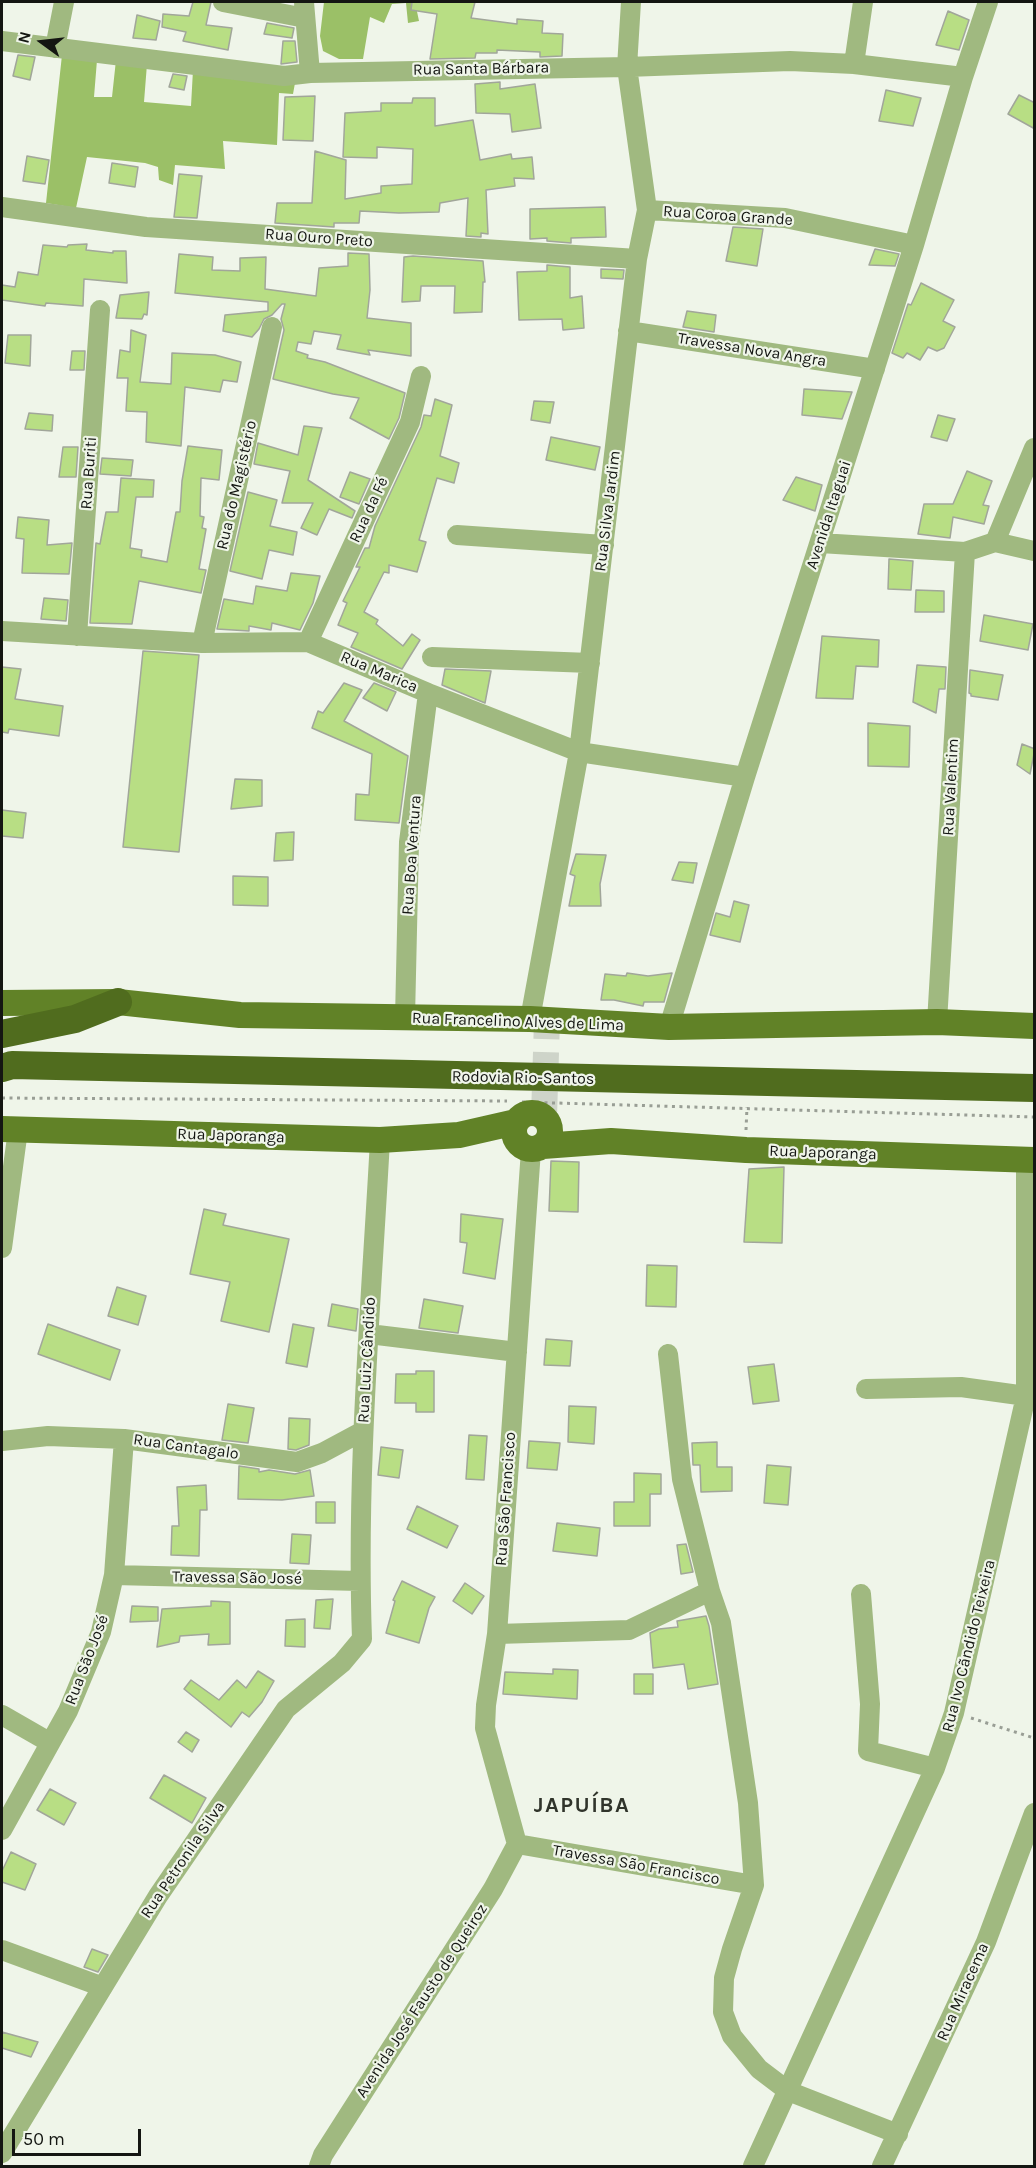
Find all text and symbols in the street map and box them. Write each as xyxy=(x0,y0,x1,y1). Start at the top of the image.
north arrow xyxy=(12,12,72,72)
text: N xyxy=(13,29,35,45)
street label: Rua Santa Bárbara xyxy=(413,58,549,80)
street label: Rua Coroa Grande xyxy=(662,202,794,230)
street label: Rua Ouro Preto xyxy=(264,225,374,251)
street label: Travessa Nova Angra xyxy=(676,329,828,371)
street label: Rua do Magistério xyxy=(213,418,261,552)
street label: Rua Buriti xyxy=(77,436,101,510)
street label: Rua Silva Jardim xyxy=(591,449,625,573)
street label: Avenida Itaguai xyxy=(802,458,856,572)
street label: Rua da Fé xyxy=(345,474,393,546)
street label: Rua Marica xyxy=(337,647,421,697)
street label: Rua Valentim xyxy=(939,738,963,836)
street label: Rua Boa Ventura xyxy=(398,794,426,916)
street label: Rua Francelino Alves de Lima xyxy=(412,1009,624,1035)
street label: Rodovia Rio-Santos xyxy=(452,1067,594,1089)
street label: Rua Japoranga xyxy=(177,1125,285,1147)
street label: Rua Japoranga xyxy=(769,1142,877,1164)
street label: Rua Luiz Cândido xyxy=(354,1297,380,1423)
street label: Rua Cantagalo xyxy=(132,1430,240,1464)
street label: Rua São Francisco xyxy=(492,1431,520,1567)
street label: Rua Ivo Cãndido Teixeira xyxy=(938,1558,1000,1734)
street label: Travessa São José xyxy=(172,1567,302,1589)
street label: Rua São José xyxy=(61,1612,113,1708)
district label: JAPUÍBA xyxy=(534,1793,630,1819)
street label: Rua Petronila Silva xyxy=(137,1798,229,1922)
street label: Travessa São Francisco xyxy=(551,1841,721,1889)
street label: Avenida José Fausto de Queiroz xyxy=(352,1900,492,2102)
street label: Rua Miracema xyxy=(933,1940,993,2044)
scale bar xyxy=(15,2117,144,2155)
text: 50 m xyxy=(23,2128,65,2150)

